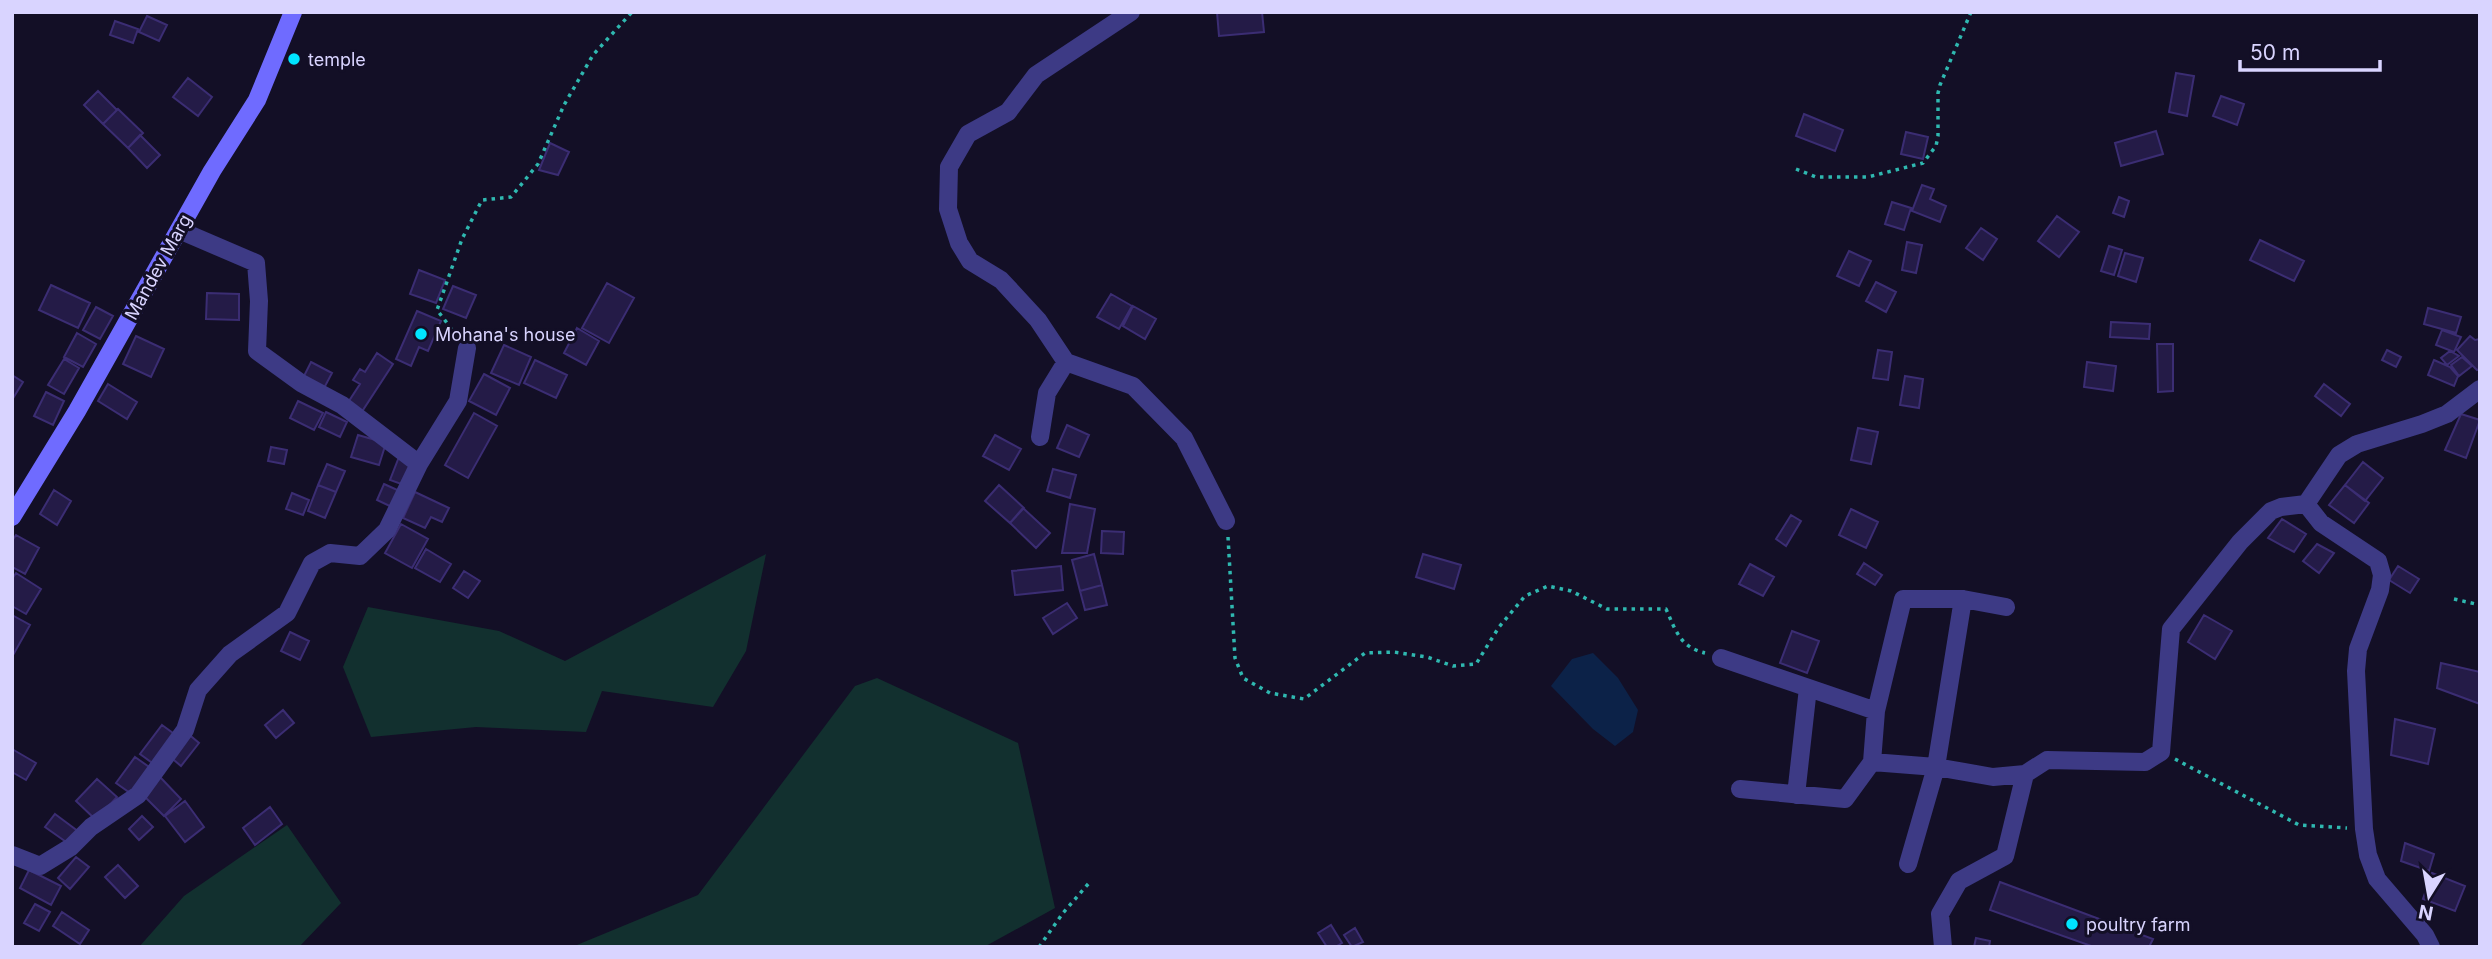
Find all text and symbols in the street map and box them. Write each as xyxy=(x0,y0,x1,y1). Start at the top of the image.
scale bar xyxy=(2240,28,2380,72)
text: 50 m xyxy=(2250,40,2300,65)
place label: temple xyxy=(308,49,366,70)
marker: temple xyxy=(286,51,302,67)
street label: Mandev Marg xyxy=(120,211,196,323)
place label: Mohana's house xyxy=(435,324,576,345)
marker: Mohana's house xyxy=(413,326,429,342)
north arrow xyxy=(2394,861,2464,931)
text: N xyxy=(2417,900,2435,925)
place label: poultry farm xyxy=(2086,914,2191,935)
marker: poultry farm xyxy=(2064,916,2080,932)

